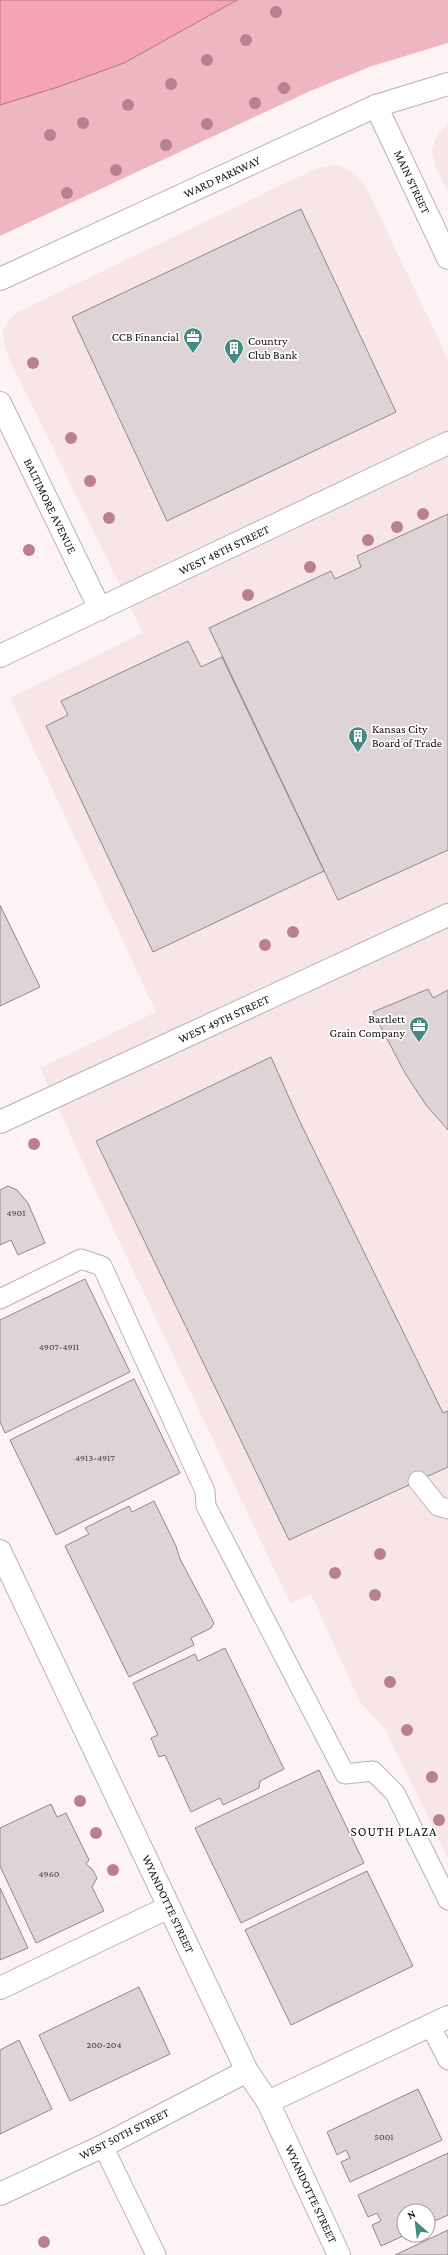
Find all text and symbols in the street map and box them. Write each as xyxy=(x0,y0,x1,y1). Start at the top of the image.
street label: MAIN STREET xyxy=(391,148,433,217)
street label: WARD PARKWAY xyxy=(181,153,263,201)
office icon: CCB Financial xyxy=(182,326,204,354)
place label: CCB Financial xyxy=(112,330,179,344)
place label: Country Club Bank xyxy=(248,334,298,362)
building icon: Country Club Bank xyxy=(223,337,245,365)
street label: BALTIMORE AVENUE xyxy=(21,456,79,556)
street label: WEST 48TH STREET xyxy=(176,522,272,578)
place label: Kansas City Board of Trade xyxy=(372,722,442,750)
building icon: Kansas City Board of Trade xyxy=(347,725,369,753)
street label: WEST 49TH STREET xyxy=(176,992,272,1046)
place label: Bartlett Grain Company xyxy=(330,1012,406,1040)
office icon: Bartlett Grain Company xyxy=(408,1015,430,1043)
house number: 4901 xyxy=(6,1207,26,1218)
house number: 4907-4911 xyxy=(39,1341,79,1352)
house number: 4913-4917 xyxy=(75,1452,115,1463)
district label: SOUTH PLAZA xyxy=(351,1824,437,1839)
street label: WYANDOTTE STREET xyxy=(139,1852,197,1956)
house number: 4960 xyxy=(39,1868,60,1879)
house number: 200-204 xyxy=(86,2039,122,2050)
street label: WEST 50TH STREET xyxy=(77,2105,172,2163)
house number: 5001 xyxy=(374,2131,394,2142)
street label: WYANDOTTE STREET xyxy=(282,2142,340,2246)
north arrow xyxy=(396,2203,436,2243)
text: N xyxy=(405,2207,418,2221)

